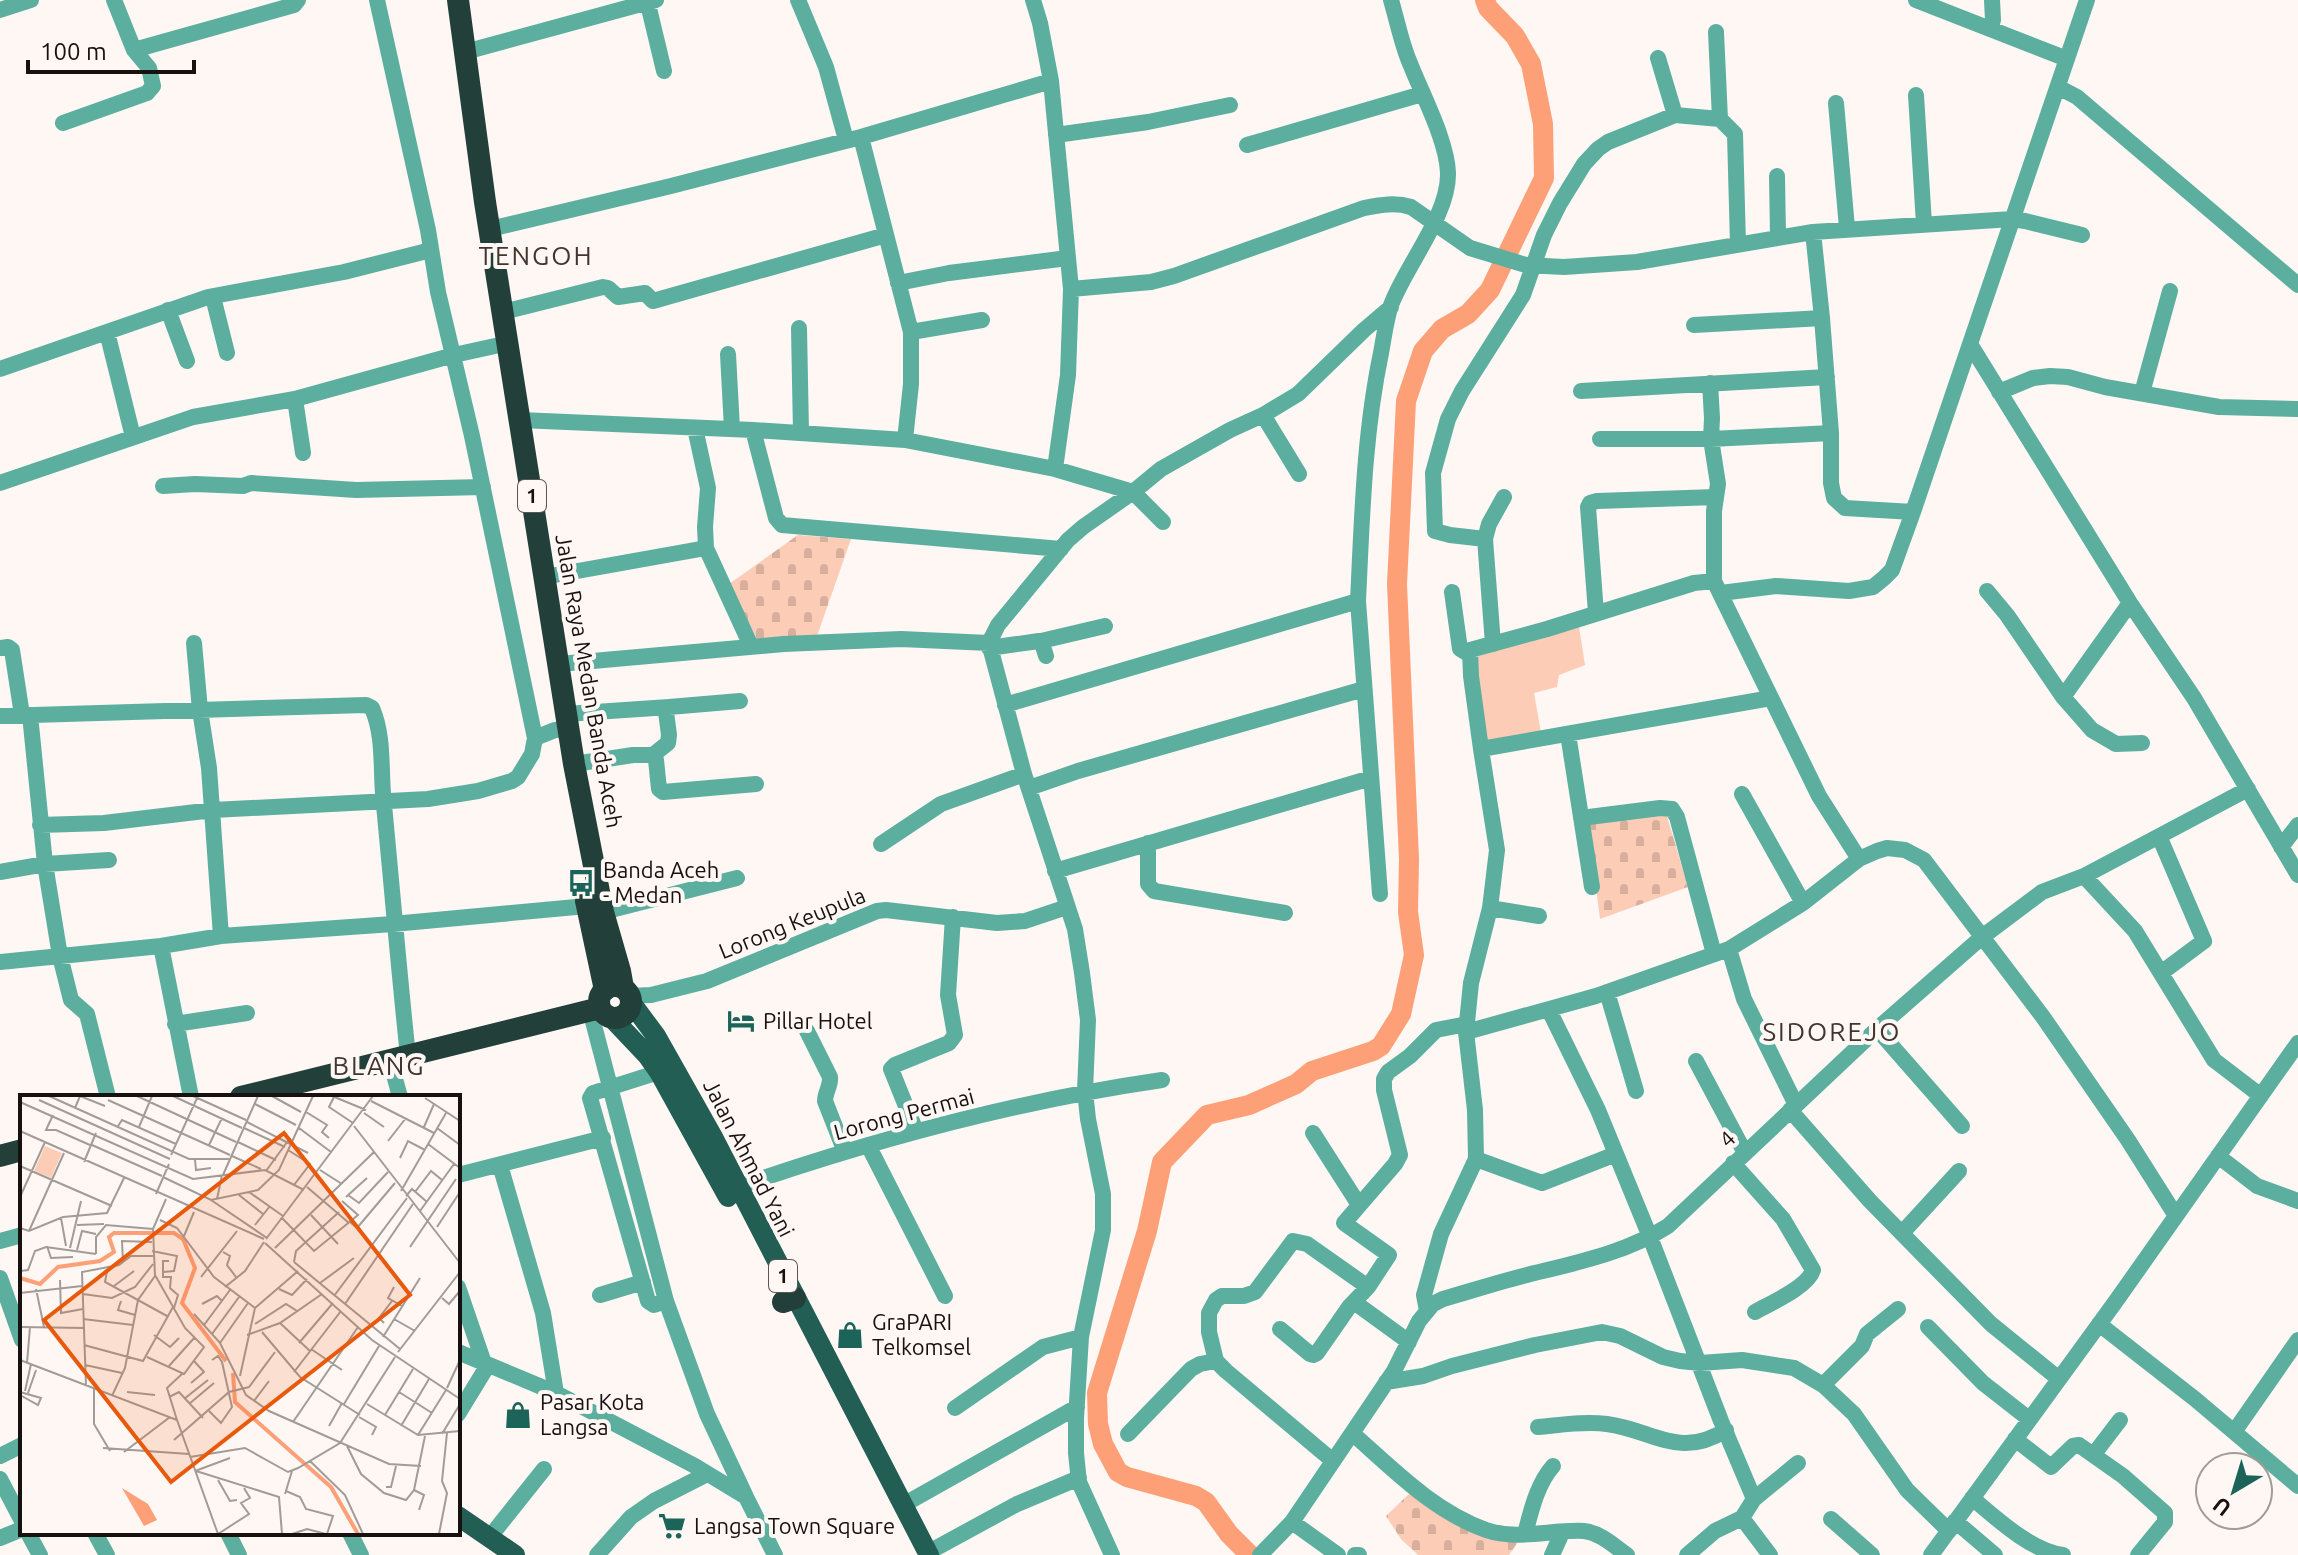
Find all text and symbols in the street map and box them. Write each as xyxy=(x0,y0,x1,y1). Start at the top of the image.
scale bar xyxy=(28,24,194,74)
text: 100 m xyxy=(40,38,107,65)
district label: TENGOH xyxy=(478,241,594,270)
road number: 1 xyxy=(518,480,546,512)
street label: Jalan Raya Medan Banda Aceh xyxy=(551,532,628,830)
place label: Banda Aceh - Medan xyxy=(603,857,719,907)
bus stop icon: Banda Aceh - Medan xyxy=(566,868,596,898)
street label: Lorong Keupula xyxy=(715,882,869,963)
hotel icon: Pillar Hotel xyxy=(726,1006,756,1036)
place label: Pillar Hotel xyxy=(763,1008,873,1033)
district label: SIDOREJO xyxy=(1762,1017,1902,1046)
district label: BLANG xyxy=(332,1051,426,1080)
street label: Jalan Ahmad Yani xyxy=(699,1075,800,1241)
street label: Lorong Permai xyxy=(831,1083,977,1144)
inset map xyxy=(20,1095,460,1535)
street label: 4 xyxy=(1714,1125,1740,1152)
road number: 1 xyxy=(769,1260,797,1292)
place label: GraPARI Telkomsel xyxy=(872,1309,971,1359)
shop icon: GraPARI Telkomsel xyxy=(835,1320,865,1350)
place label: Pasar Kota Langsa xyxy=(540,1389,644,1439)
shop icon: Pasar Kota Langsa xyxy=(503,1400,533,1430)
north arrow xyxy=(2194,1451,2274,1531)
text: U xyxy=(2208,1493,2235,1522)
supermarket icon: Langsa Town Square xyxy=(657,1511,687,1541)
place label: Langsa Town Square xyxy=(694,1513,895,1538)

